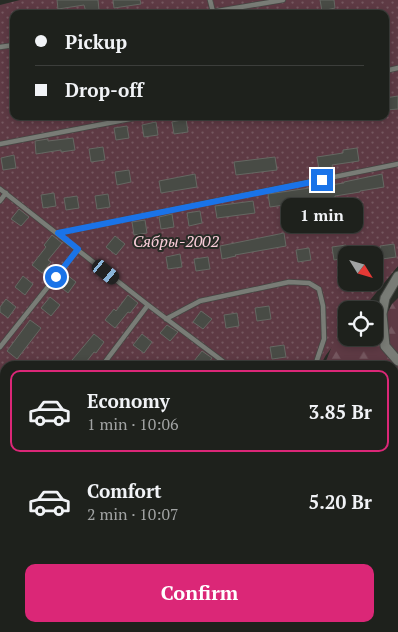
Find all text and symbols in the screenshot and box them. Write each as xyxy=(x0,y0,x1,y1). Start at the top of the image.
text: Pickup xyxy=(65,29,127,54)
text: Drop-off xyxy=(65,77,143,102)
route end xyxy=(311,169,333,191)
callout: 1 min xyxy=(281,198,363,232)
text: 1 min xyxy=(300,204,344,226)
park label: Сябры-2002 xyxy=(133,230,220,252)
north arrow xyxy=(338,246,382,291)
map controls xyxy=(338,246,383,346)
car xyxy=(89,257,122,287)
route start xyxy=(45,266,67,288)
button: locate xyxy=(338,301,383,346)
text: Economy xyxy=(87,388,170,413)
icon: car xyxy=(27,389,72,434)
text: 3.85 Br xyxy=(309,399,372,424)
text: 1 min · 10:06 xyxy=(87,413,179,435)
text: Comfort xyxy=(87,478,162,503)
icon: car xyxy=(27,479,72,524)
text: 5.20 Br xyxy=(309,489,372,514)
text: 2 min · 10:07 xyxy=(87,503,179,525)
button: Confirm xyxy=(25,564,374,622)

